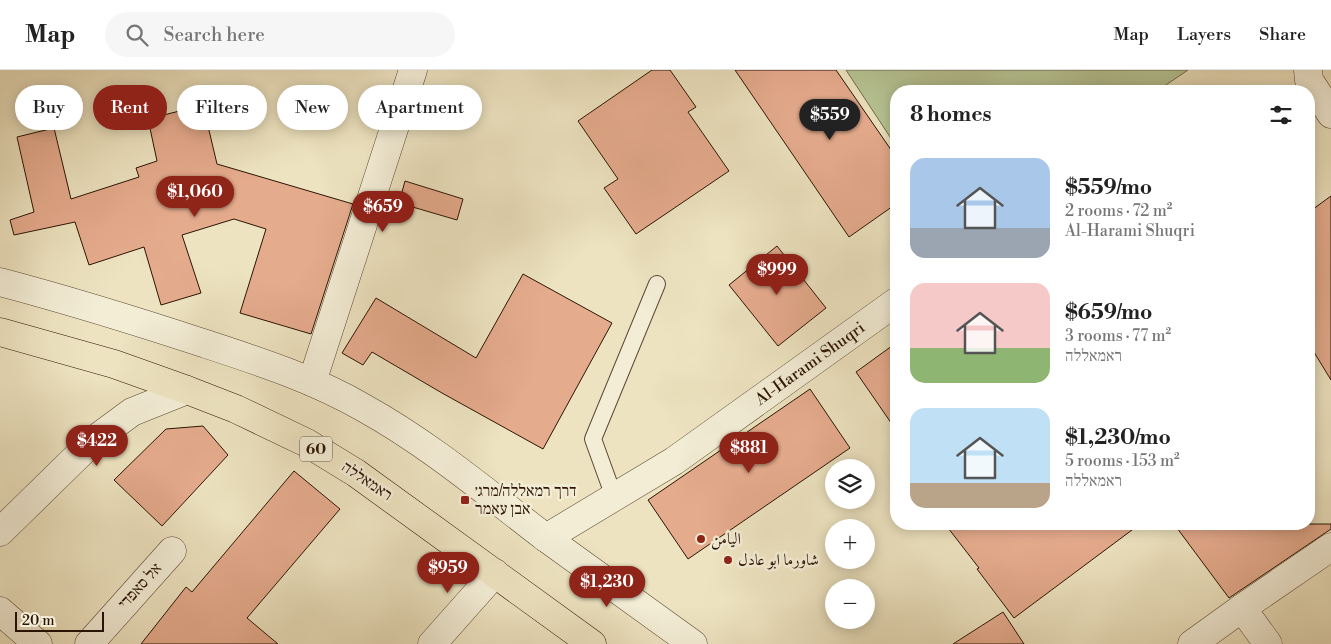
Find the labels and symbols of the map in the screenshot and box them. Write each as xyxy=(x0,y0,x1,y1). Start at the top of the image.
pin: $559 xyxy=(800,98,860,141)
pin: $1,060 xyxy=(154,176,236,218)
pin: $659 xyxy=(353,190,413,233)
pin: $999 xyxy=(747,254,807,296)
street label: Al-Harami Shuqri xyxy=(751,317,869,410)
pin: $422 xyxy=(67,424,127,467)
pin: $881 xyxy=(719,432,779,474)
road number: 60 xyxy=(300,436,332,462)
street label: ראמאללה xyxy=(338,457,396,505)
place label: דרך רמאללה/מרג׳ אבן עאמר xyxy=(475,481,576,519)
marker: דרך רמאללה/מרג׳ אבן עאמר xyxy=(459,494,471,506)
place label: اليامن xyxy=(711,529,741,550)
marker: اليامن xyxy=(695,533,707,545)
place label: شاورما ابو عادل xyxy=(738,550,819,570)
pin: $959 xyxy=(418,552,478,594)
marker: شاورما ابو عادل xyxy=(722,554,734,566)
street label: אל סאפדי xyxy=(114,559,166,613)
pin: $1,230 xyxy=(566,566,648,608)
scale bar xyxy=(15,609,104,632)

